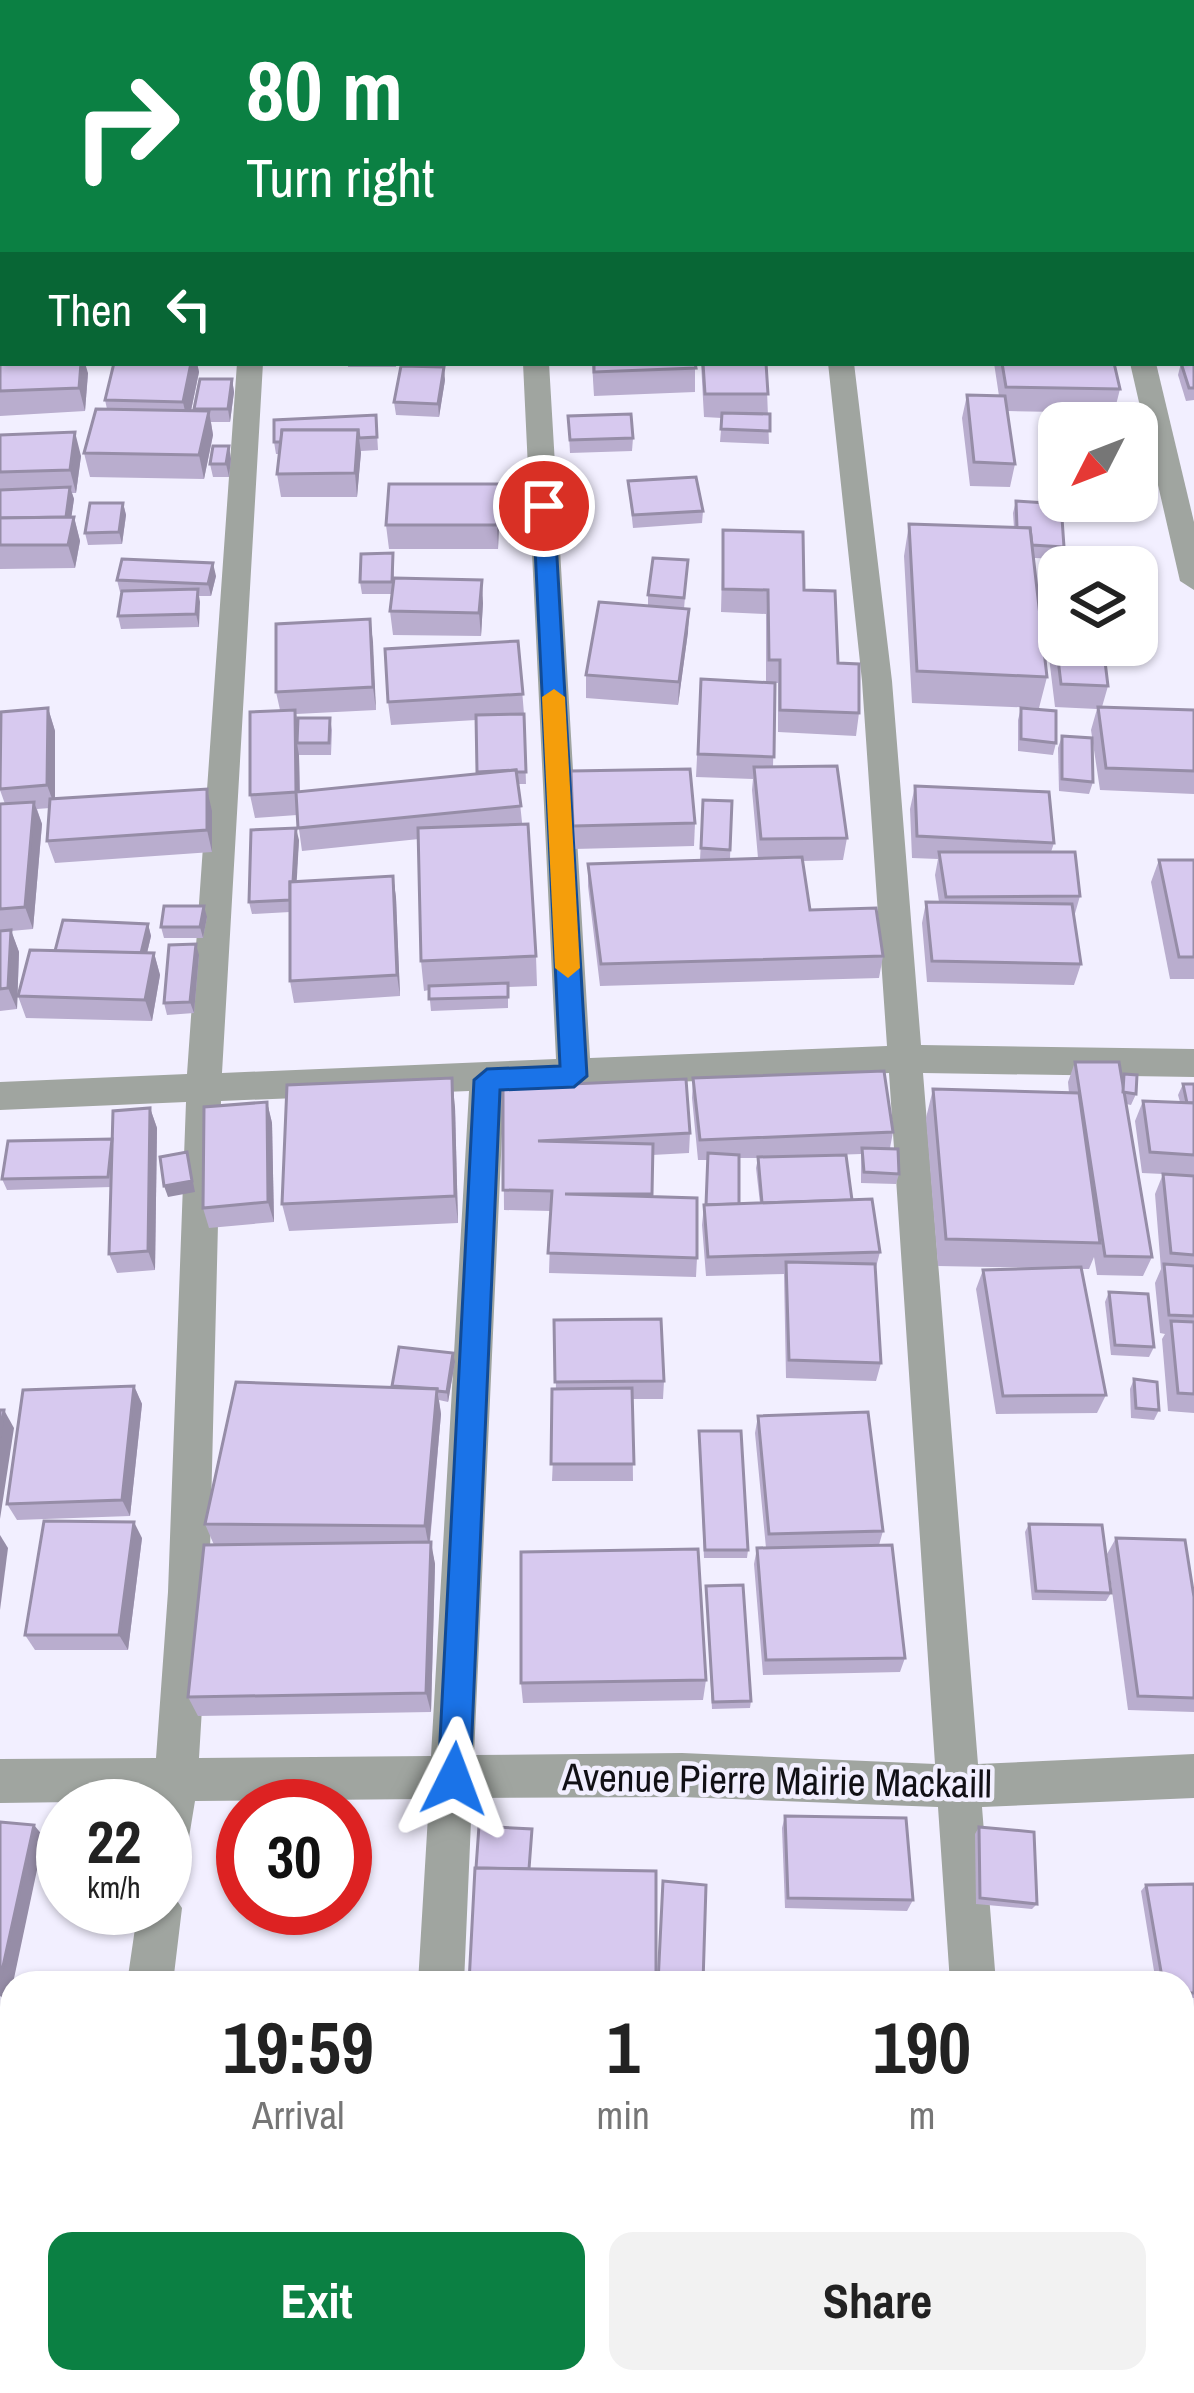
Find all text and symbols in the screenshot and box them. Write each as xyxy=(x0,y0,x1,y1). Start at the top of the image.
text: 80 m xyxy=(246,33,403,146)
icon: right xyxy=(48,48,204,204)
text: Turn right xyxy=(246,141,434,214)
icon: left xyxy=(156,276,222,342)
text: Then xyxy=(48,279,132,340)
north arrow xyxy=(1038,402,1158,522)
map controls xyxy=(1038,402,1158,666)
pin xyxy=(493,455,595,557)
icon: arrive xyxy=(511,473,577,539)
button: layers xyxy=(1038,546,1158,666)
position arrow xyxy=(391,1716,517,1842)
street label: Avenue Pierre Mairie Mackaill xyxy=(561,1750,992,1810)
speed limit sign: 30 xyxy=(216,1779,372,1935)
text: 22 xyxy=(87,1801,141,1882)
text: km/h xyxy=(87,1867,141,1907)
text: 19:59 xyxy=(223,1998,374,2095)
text: 1 xyxy=(607,1998,640,2095)
text: 190 xyxy=(873,1998,971,2095)
text: Arrival xyxy=(252,2089,344,2141)
text: min xyxy=(597,2089,650,2141)
text: m xyxy=(909,2089,935,2141)
button: Exit xyxy=(48,2232,585,2370)
button: Share xyxy=(609,2232,1146,2370)

